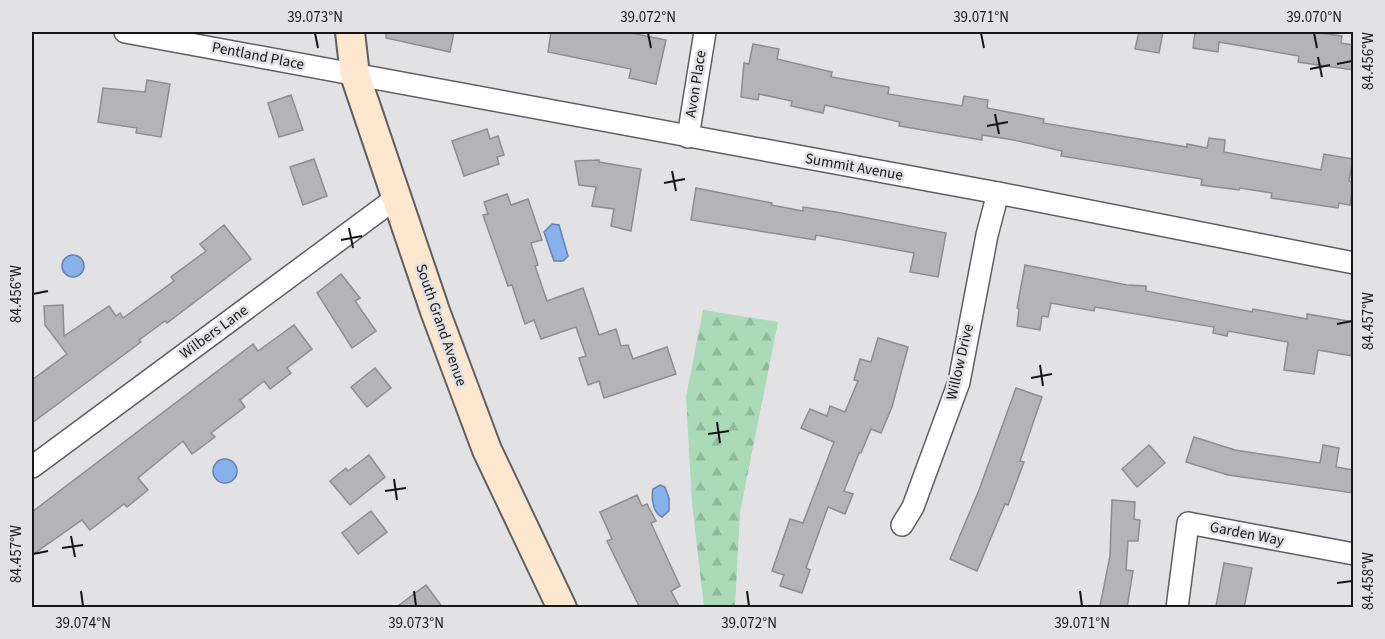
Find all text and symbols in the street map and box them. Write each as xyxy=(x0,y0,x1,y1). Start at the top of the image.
text: 39.073°N xyxy=(287,7,343,28)
text: 39.072°N xyxy=(620,7,676,28)
text: 39.071°N xyxy=(953,7,1009,28)
text: 39.070°N xyxy=(1286,7,1342,28)
text: 84.456°W xyxy=(1358,32,1379,90)
street label: Pentland Place xyxy=(210,37,306,75)
street label: Avon Place xyxy=(680,49,712,119)
street label: Summit Avenue xyxy=(803,148,905,186)
street label: South Grand Avenue xyxy=(410,261,472,389)
text: 84.456°W xyxy=(6,265,27,323)
text: 84.457°W xyxy=(1358,292,1379,350)
street label: Wilbers Lane xyxy=(175,300,253,364)
street label: Willow Drive xyxy=(941,322,979,402)
street label: Garden Way xyxy=(1208,517,1286,551)
text: 84.457°W xyxy=(6,525,27,583)
text: 84.458°W xyxy=(1358,552,1379,610)
text: 39.074°N xyxy=(55,613,111,634)
text: 39.073°N xyxy=(388,613,444,634)
text: 39.072°N xyxy=(721,613,777,634)
text: 39.071°N xyxy=(1054,613,1110,634)

